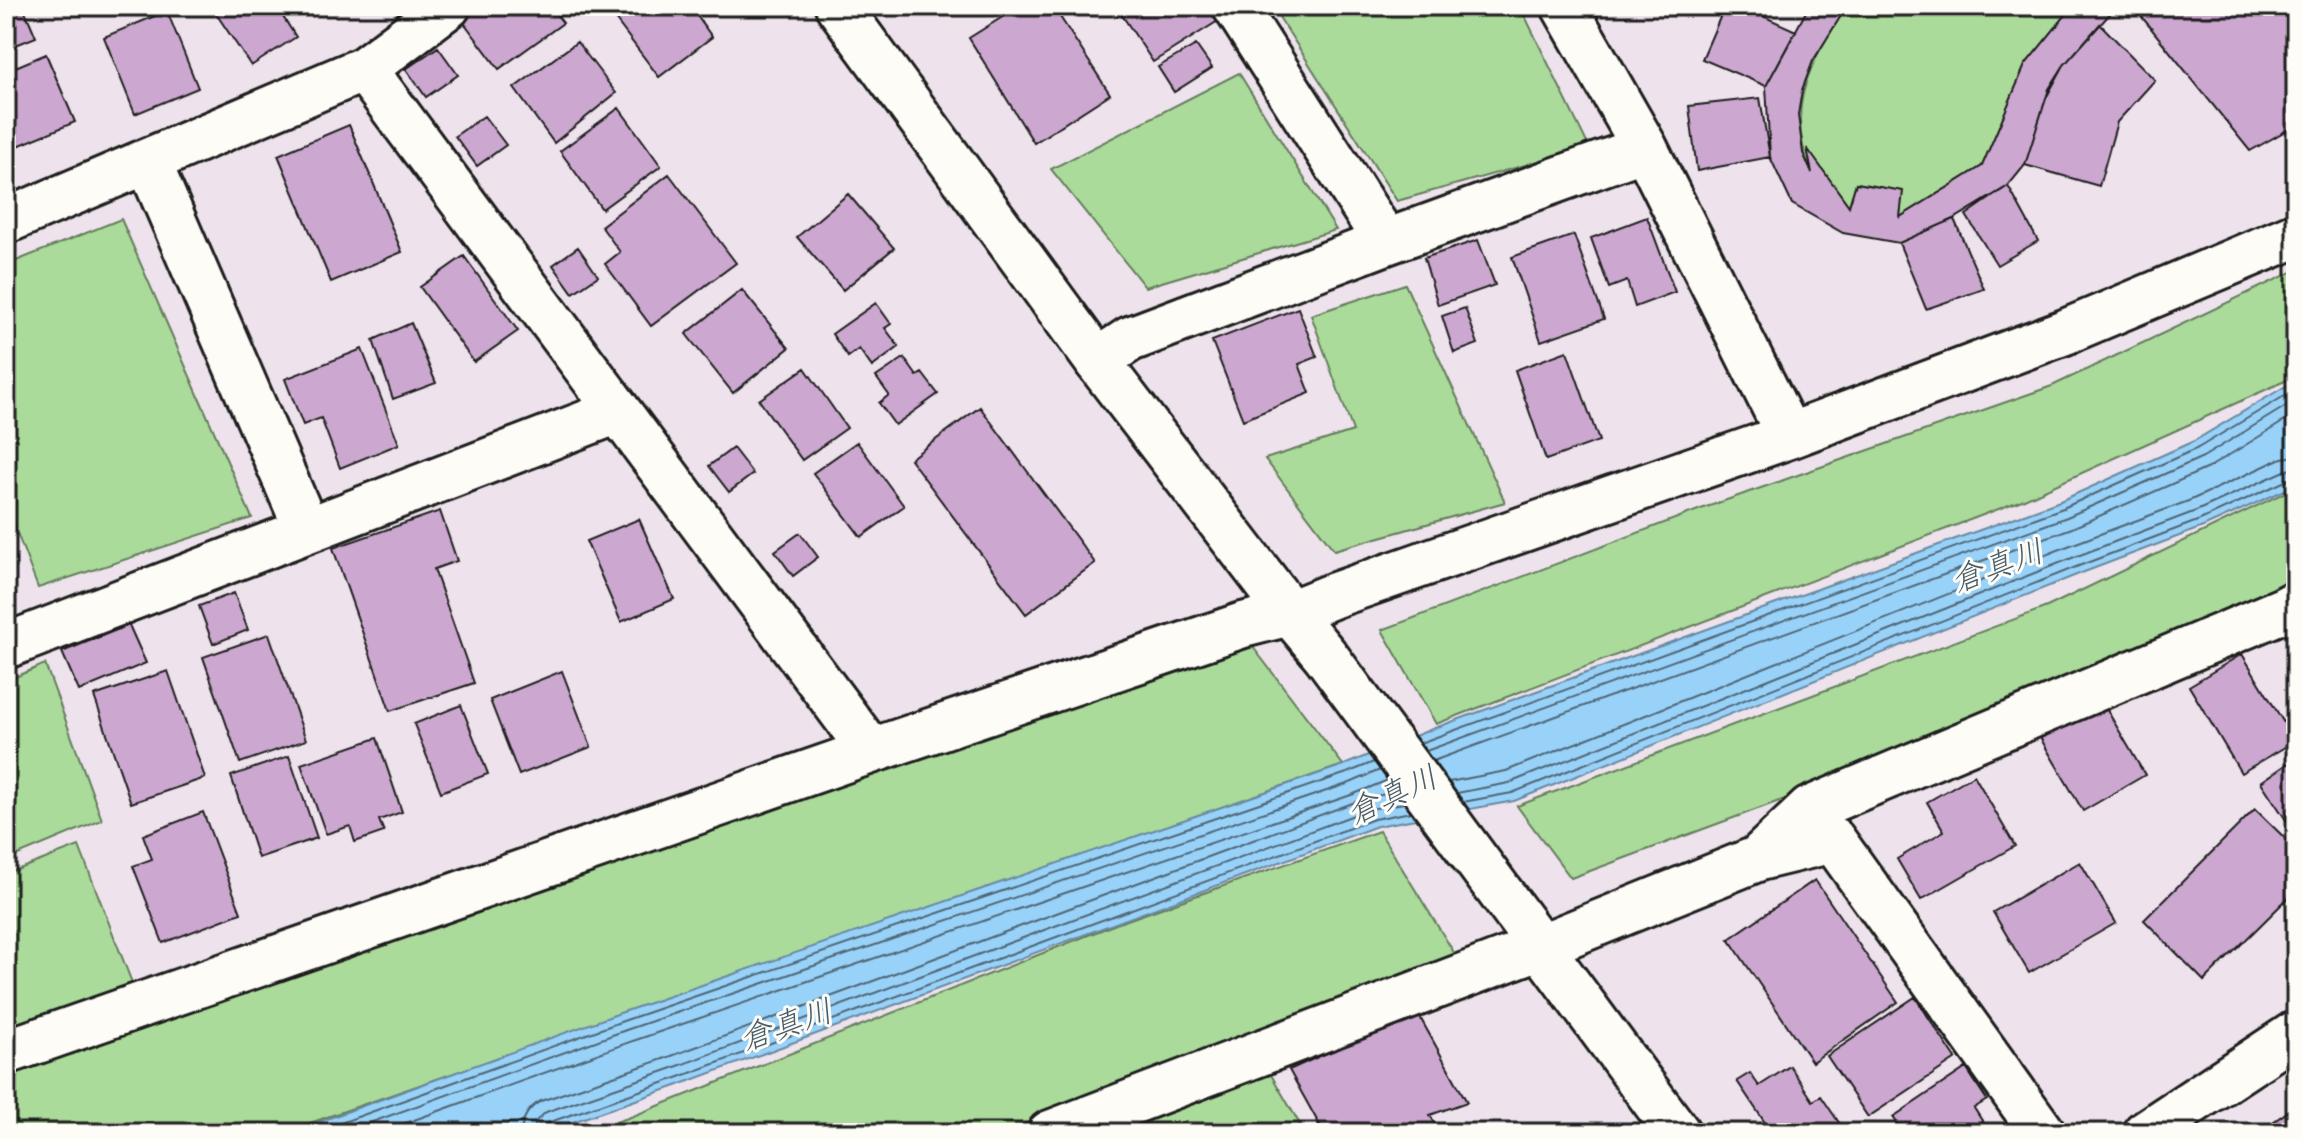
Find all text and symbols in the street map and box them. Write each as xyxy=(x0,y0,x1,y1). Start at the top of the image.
water label: 倉真川 xyxy=(1945,528,2049,602)
water label: 倉真川 xyxy=(1339,754,1445,834)
water label: 倉真川 xyxy=(734,988,838,1060)

